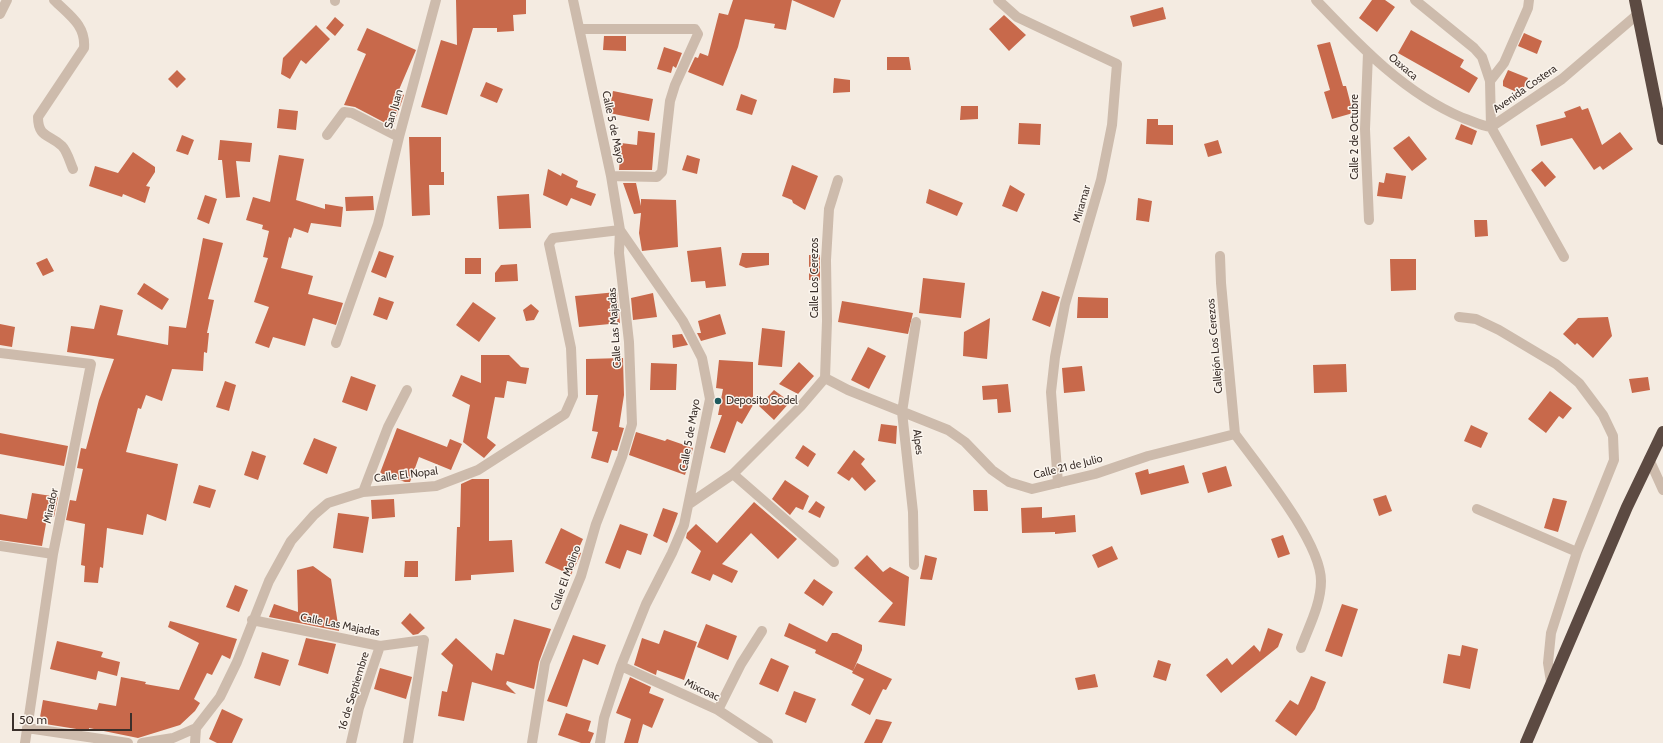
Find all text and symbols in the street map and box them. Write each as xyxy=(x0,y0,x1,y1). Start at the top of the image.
street label: Oaxaca xyxy=(1386,51,1420,83)
street label: Avenida Costera xyxy=(1491,62,1559,116)
street label: San Juan xyxy=(382,88,406,130)
street label: Calle 5 de Mayo xyxy=(599,90,627,164)
street label: Calle 2 de Octubre xyxy=(1348,94,1362,180)
street label: Miramar xyxy=(1070,184,1094,224)
street label: Calle Los Cerezos xyxy=(808,238,822,318)
street label: Calle Las Majadas xyxy=(606,287,624,369)
street label: Callejón Los Cerezos xyxy=(1204,298,1226,394)
place label: Deposito Sodel xyxy=(726,394,798,408)
marker: Deposito Sodel xyxy=(713,396,723,406)
street label: Calle 5 de Mayo xyxy=(677,398,703,472)
street label: Alpes xyxy=(910,428,926,456)
street label: Calle 21 de Julio xyxy=(1032,452,1104,482)
street label: Calle El Nopal xyxy=(373,465,439,485)
street label: Mirador xyxy=(41,487,61,525)
street label: Calle El Molino xyxy=(548,544,584,612)
street label: Calle Las Majadas xyxy=(299,611,381,639)
street label: 16 de Septiembre xyxy=(336,650,372,732)
street label: Mixcoac xyxy=(682,676,722,704)
scale bar xyxy=(14,705,134,731)
text: 50 m xyxy=(19,712,47,727)

